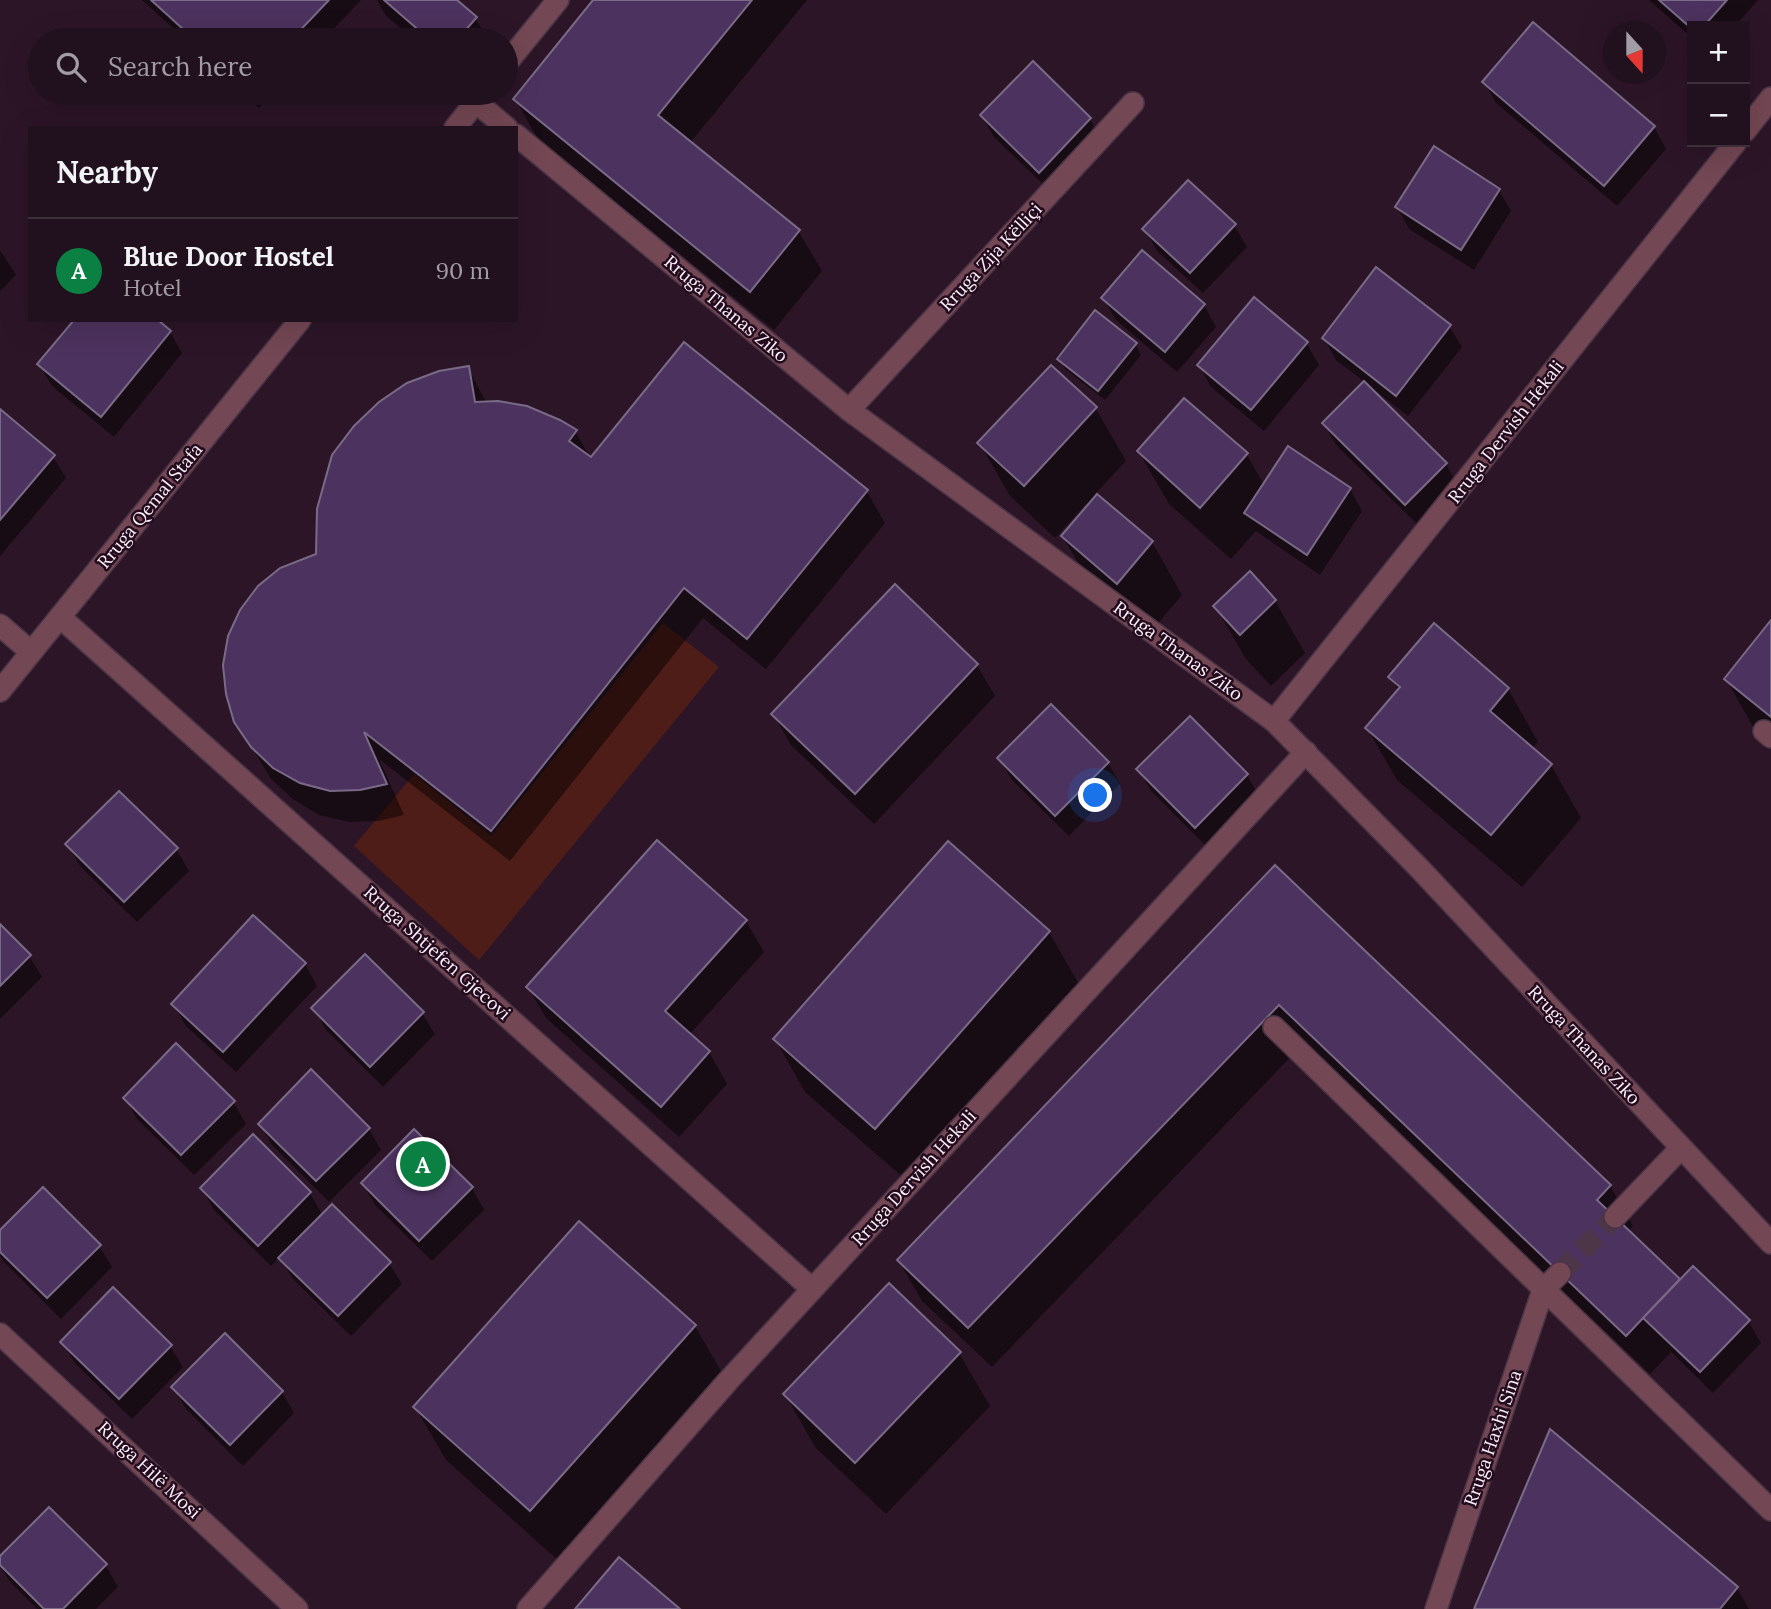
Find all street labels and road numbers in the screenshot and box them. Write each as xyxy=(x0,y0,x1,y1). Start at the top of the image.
street label: Rruga Zija Këlliçi xyxy=(935,198,1047,316)
street label: Rruga Thanas Ziko xyxy=(660,250,793,367)
street label: Rruga Dervish Hekali xyxy=(1443,356,1569,508)
street label: Rruga Qemal Stafa xyxy=(92,438,207,573)
street label: Rruga Thanas Ziko xyxy=(1109,596,1248,705)
street label: Rruga Shtjefen Gjecovi xyxy=(359,881,515,1025)
street label: Rruga Thanas Ziko xyxy=(1523,980,1646,1109)
street label: Rruga Dervish Hekali xyxy=(846,1105,981,1250)
street label: Rruga Haxhi Sina xyxy=(1458,1367,1527,1509)
street label: Rruga Hilë Mosi xyxy=(93,1416,206,1523)

